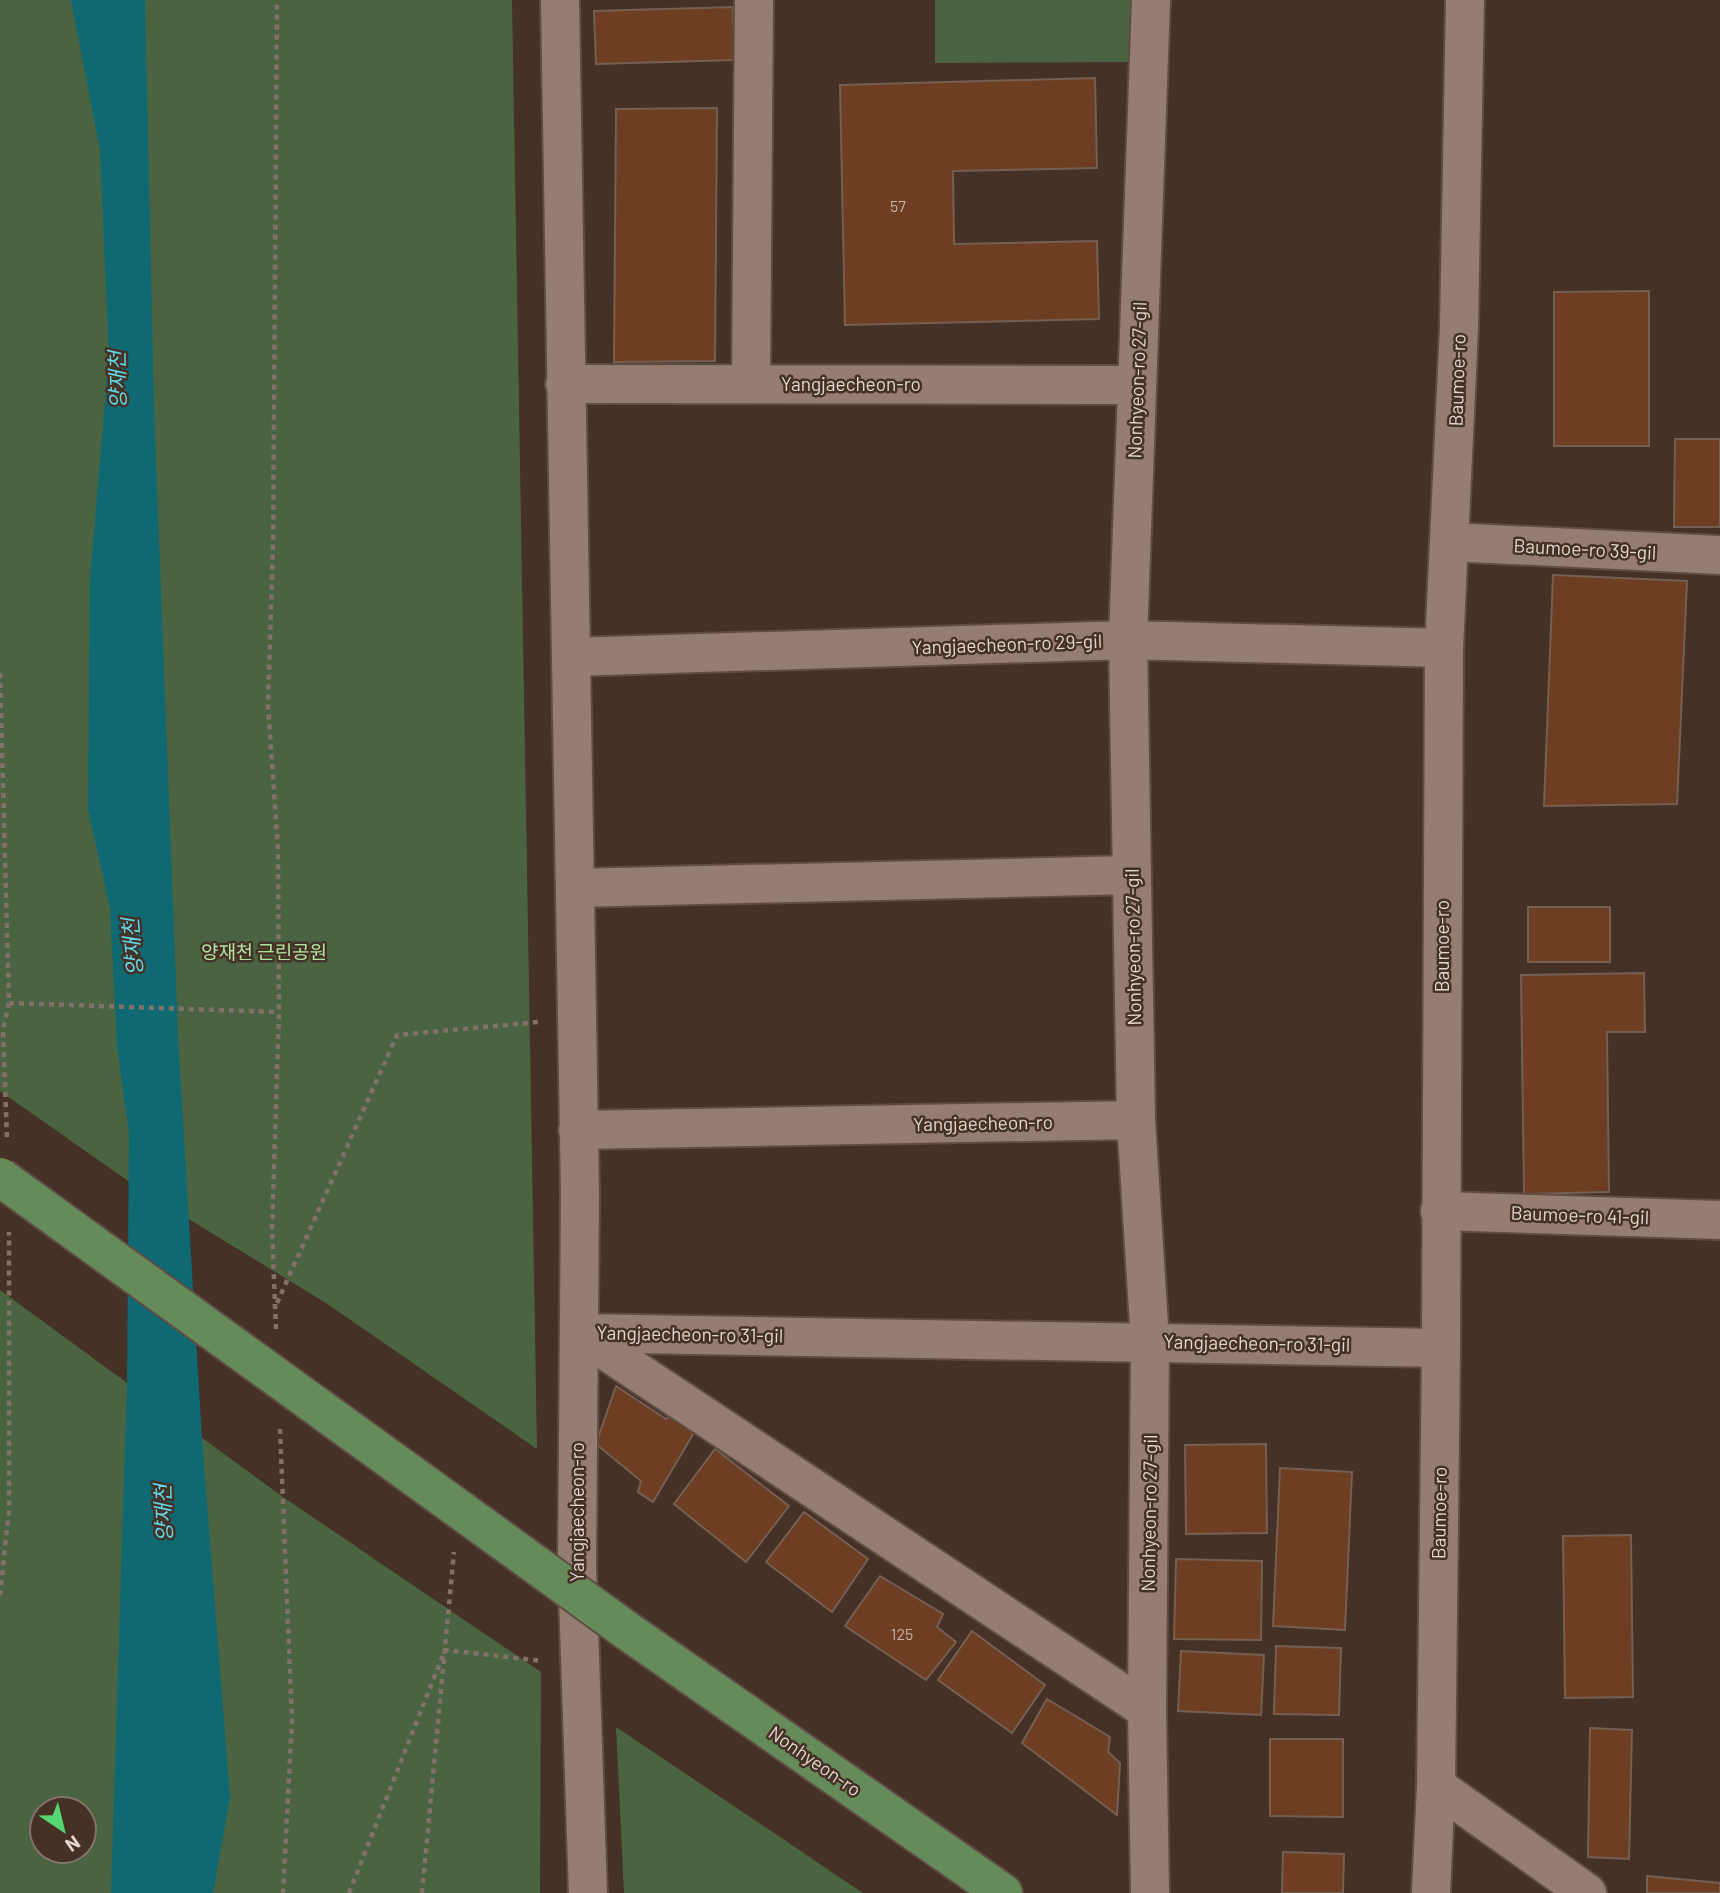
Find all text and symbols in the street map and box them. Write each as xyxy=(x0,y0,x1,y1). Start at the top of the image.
house number: 57 xyxy=(890,196,906,215)
street label: Nonhyeon-ro 27-gil xyxy=(1122,301,1151,459)
street label: Baumoe-ro xyxy=(1443,333,1470,427)
water label: 양재천 xyxy=(103,348,130,409)
street label: Yangjaecheon-ro xyxy=(781,372,921,395)
street label: Baumoe-ro 39-gil xyxy=(1513,533,1657,564)
street label: Yangjaecheon-ro 29-gil xyxy=(911,629,1103,658)
street label: Nonhyeon-ro 27-gil xyxy=(1120,868,1145,1026)
street label: Baumoe-ro xyxy=(1430,900,1453,992)
water label: 양재천 xyxy=(116,915,146,977)
park label: 양재천 근린공원 xyxy=(201,940,327,963)
street label: Yangjaecheon-ro xyxy=(913,1110,1053,1135)
street label: Baumoe-ro 41-gil xyxy=(1510,1201,1650,1228)
street label: Yangjaecheon-ro 31-gil xyxy=(596,1320,784,1347)
street label: Yangjaecheon-ro 31-gil xyxy=(1163,1329,1351,1356)
street label: Nonhyeon-ro 27-gil xyxy=(1136,1434,1161,1592)
street label: Yangjaecheon-ro xyxy=(565,1442,588,1582)
street label: Baumoe-ro xyxy=(1426,1467,1451,1559)
water label: 양재천 xyxy=(149,1481,176,1542)
house number: 125 xyxy=(891,1624,913,1643)
street label: Nonhyeon-ro xyxy=(765,1720,866,1801)
north arrow xyxy=(28,1795,98,1865)
text: N xyxy=(61,1831,85,1857)

